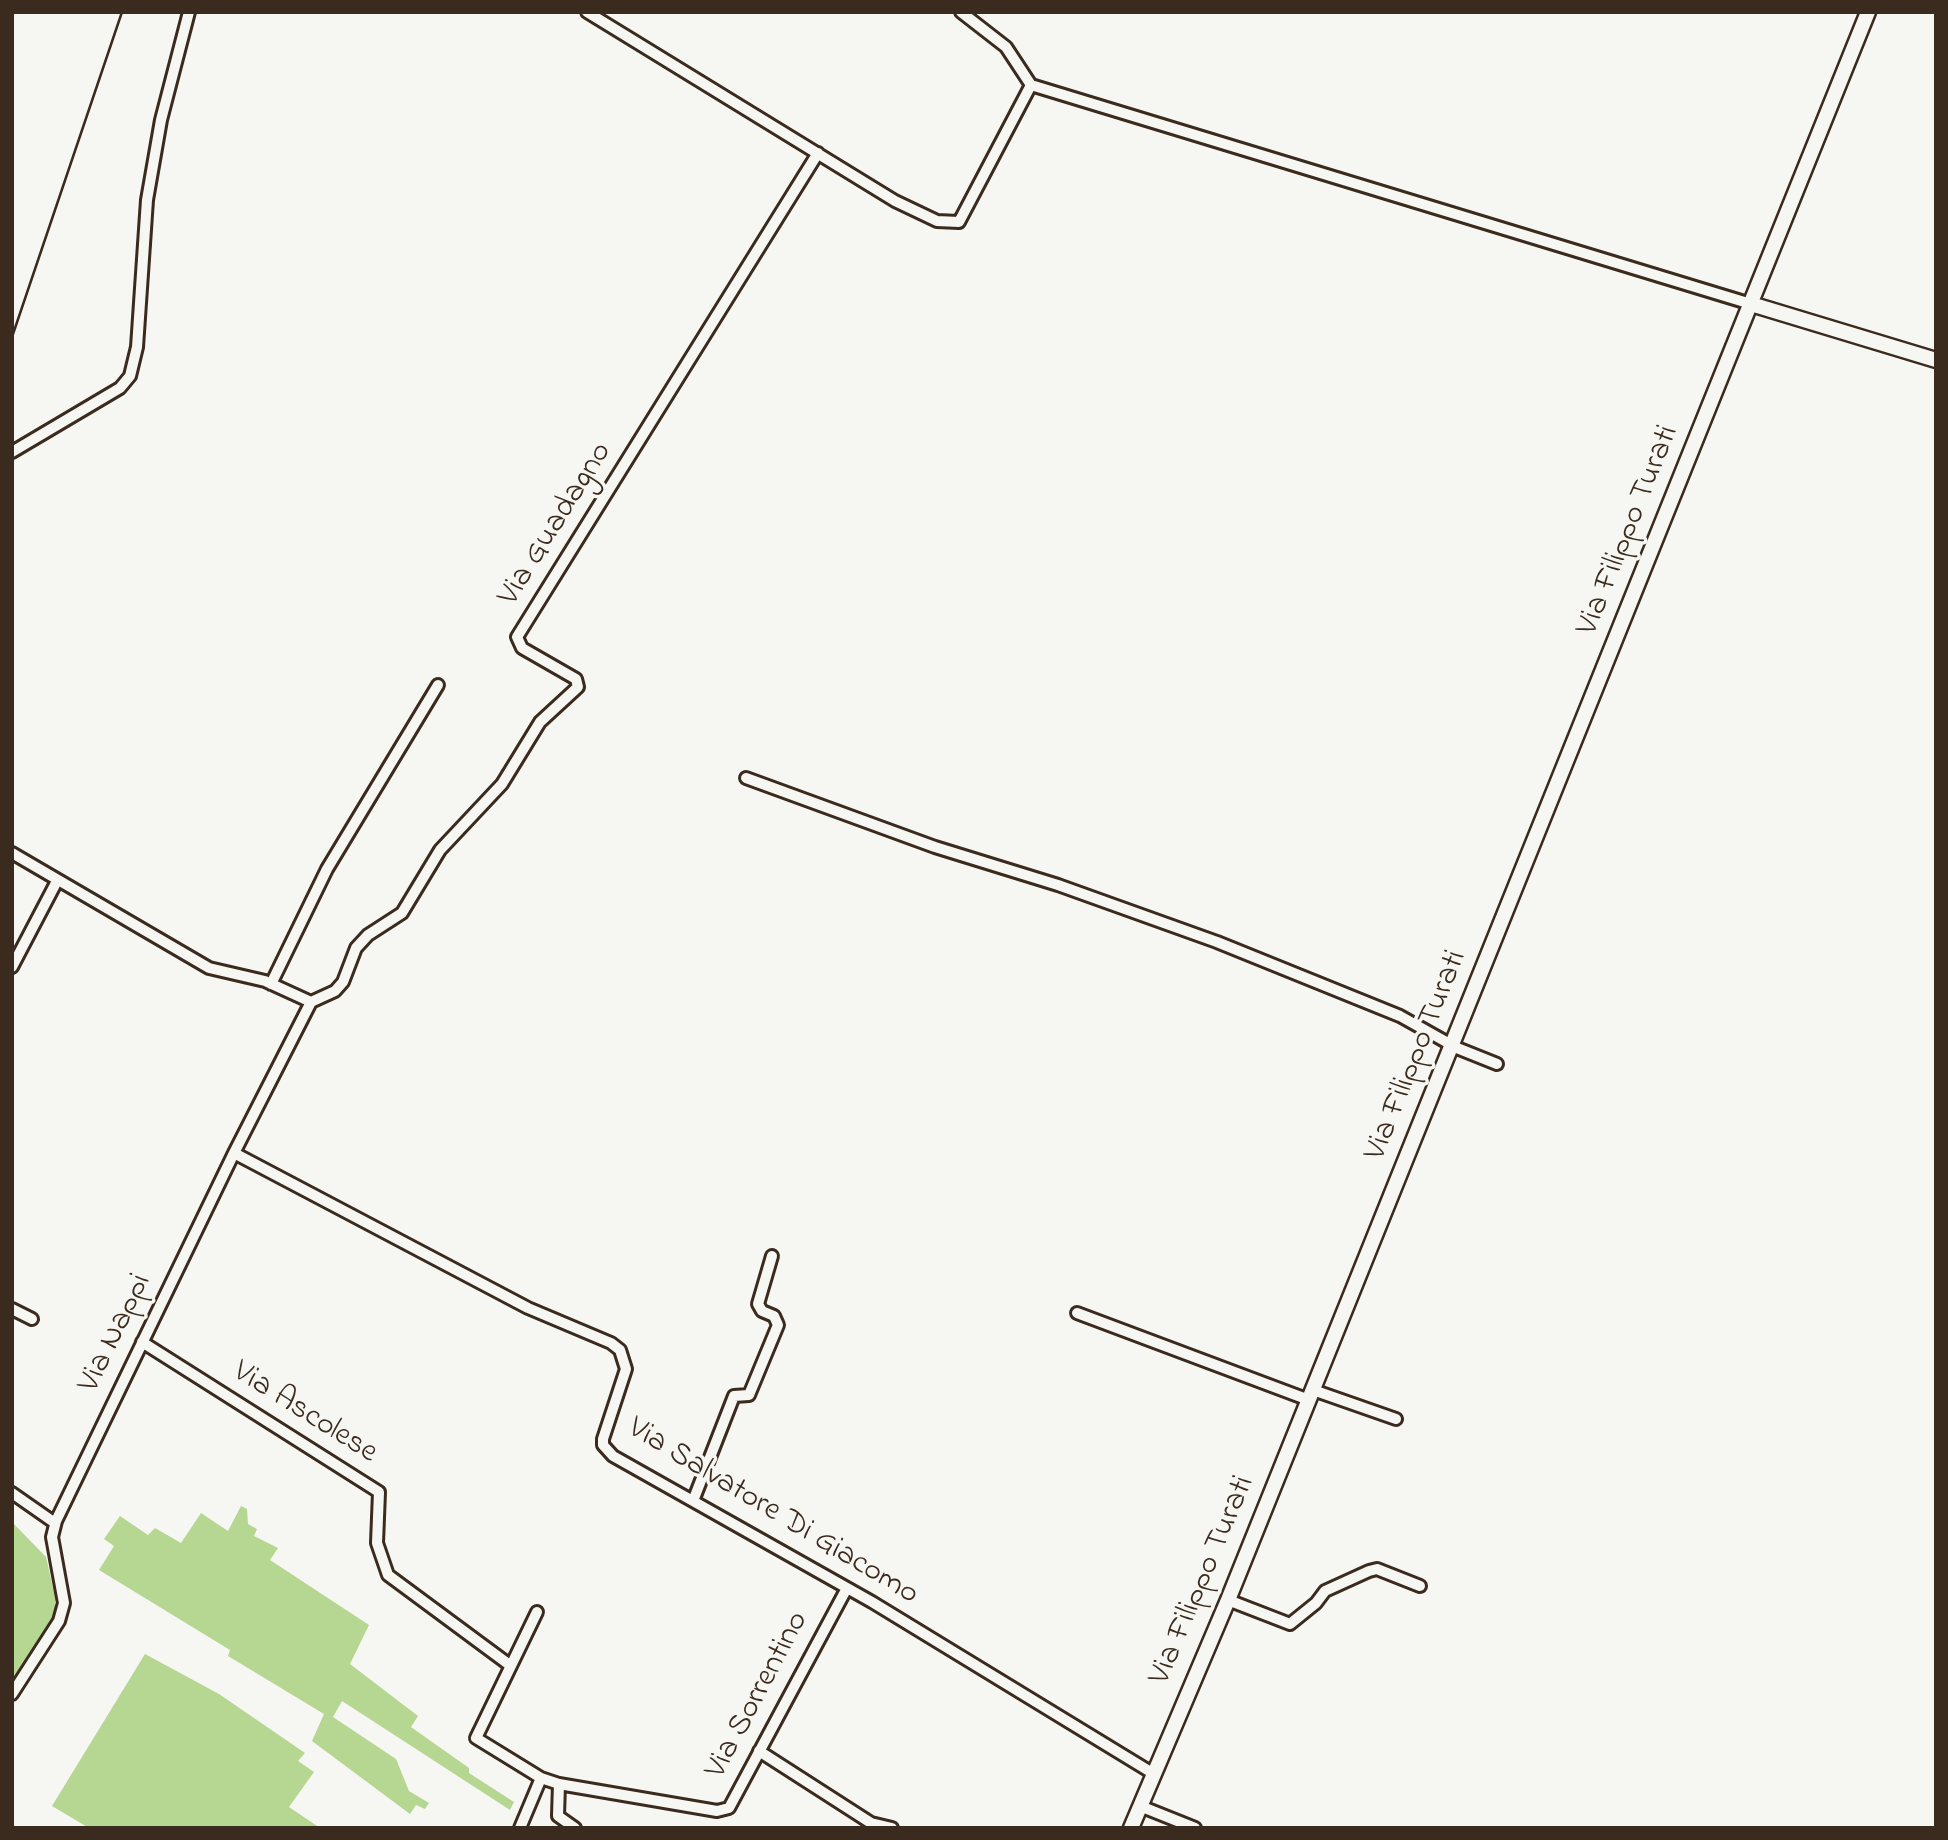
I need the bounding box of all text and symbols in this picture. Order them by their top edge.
street label: Via Filippo Turati [1570,420,1690,642]
street label: Via Guadagno [492,436,622,614]
street label: Via Filippo Turati [1358,945,1478,1167]
street label: Via Nappi [72,1268,162,1400]
street label: Via Ascolese [224,1354,384,1474]
street label: Via Salvatore Di Giacomo [619,1411,925,1615]
street label: Via Filippo Turati [1143,1471,1265,1691]
street label: Via Sorrentino [699,1606,819,1786]

